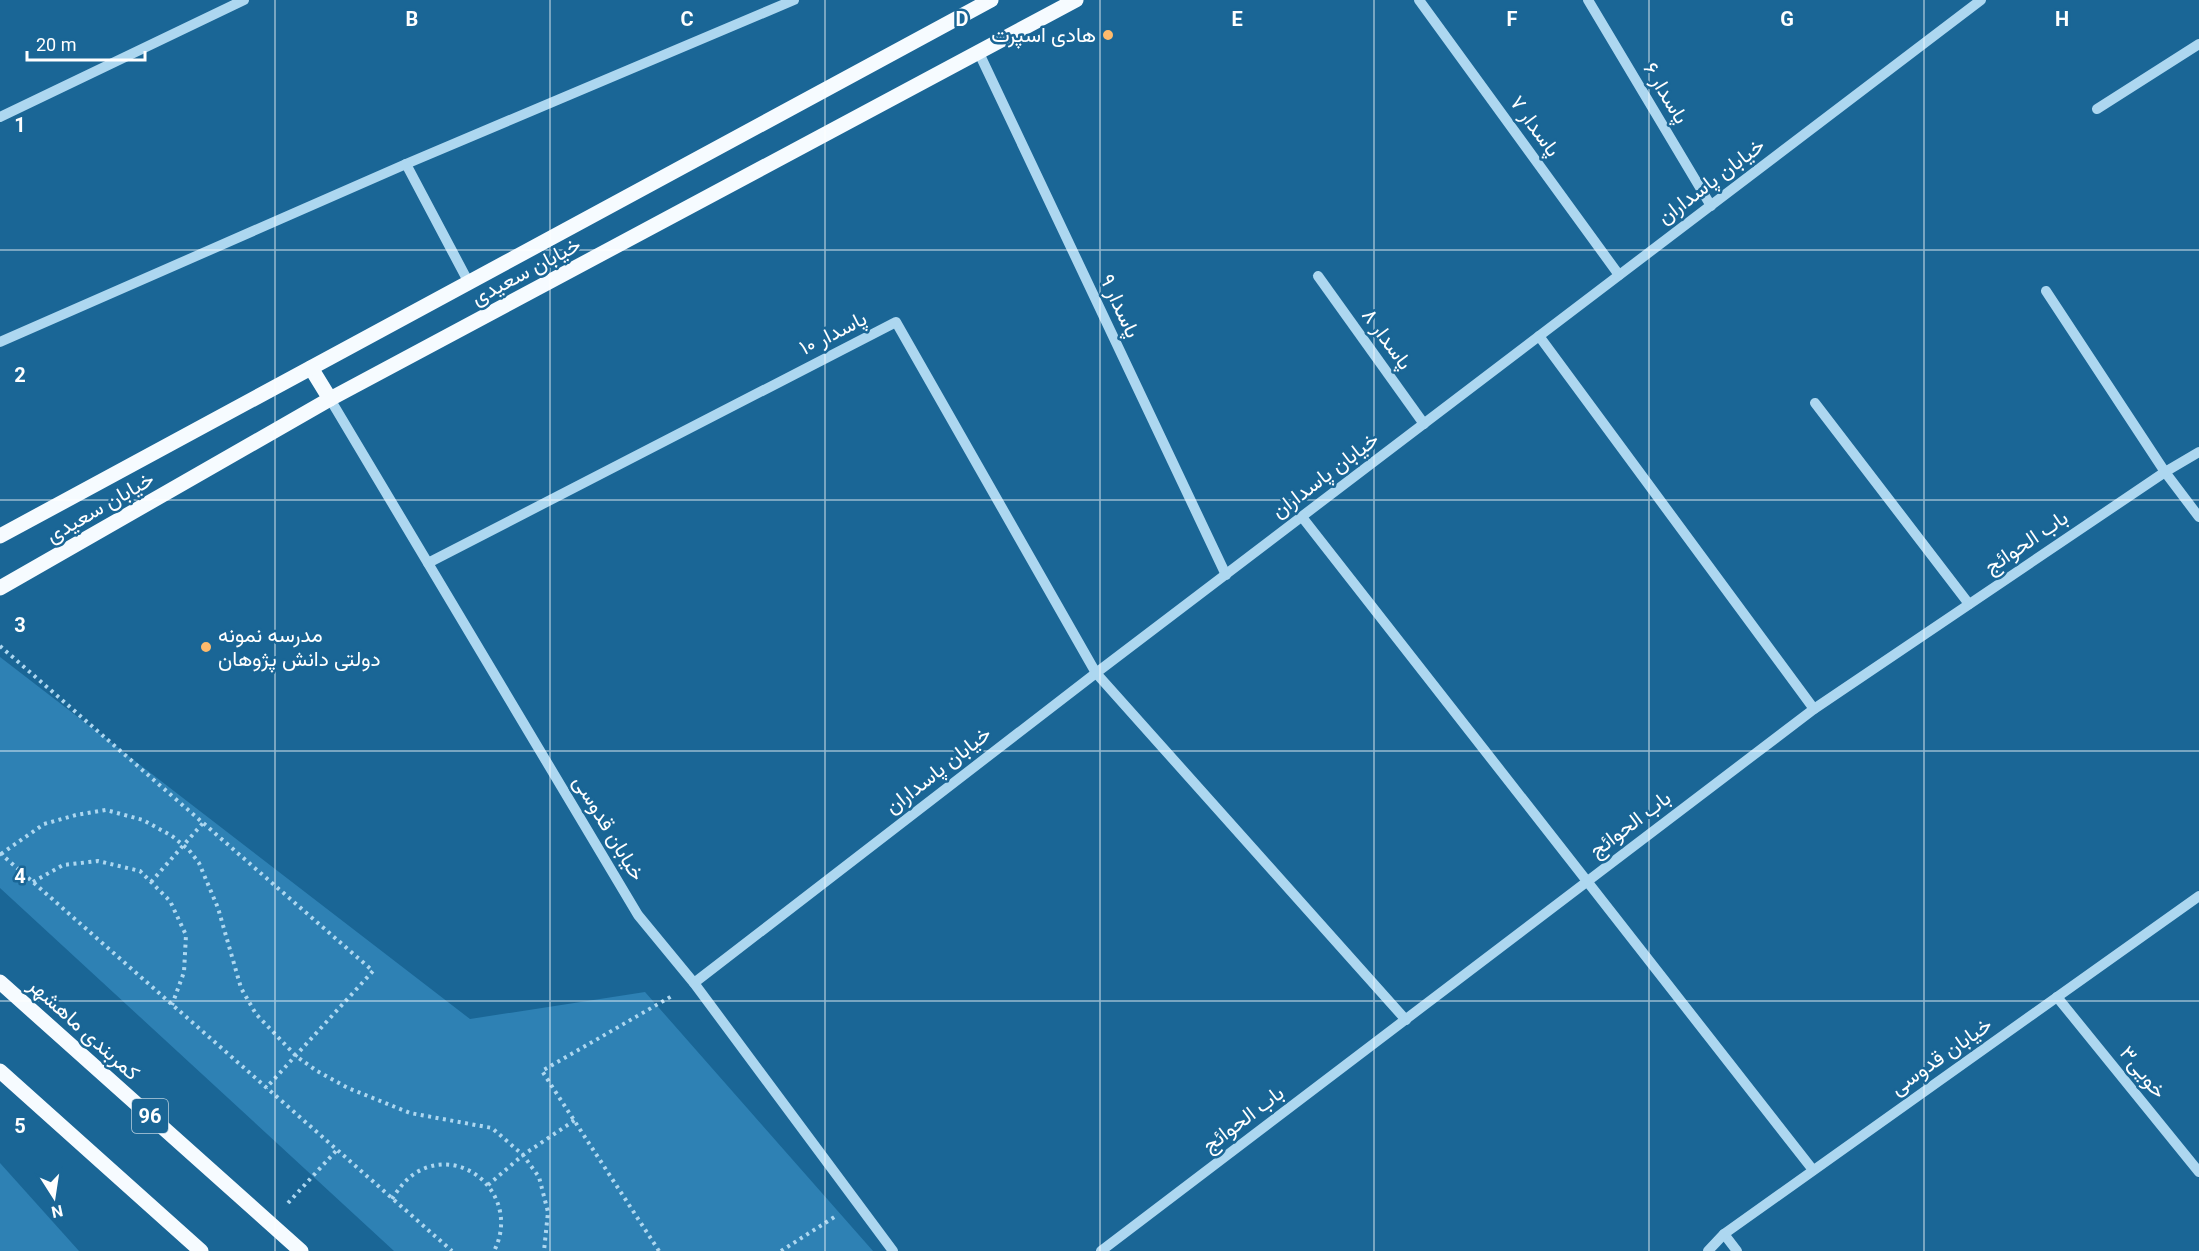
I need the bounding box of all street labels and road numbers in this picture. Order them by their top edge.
street label: پاسدار ۶ [1637,58,1694,129]
street label: پاسدار ۷ [1503,91,1565,162]
street label: خیابان پاسداران [1653,133,1770,231]
street label: خیابان سعیدی [467,232,585,310]
street label: پاسدار ۹ [1093,270,1145,342]
street label: پاسدار ۸ [1355,304,1417,375]
street label: پاسدار ۱۰ [795,306,871,362]
street label: خیابان پاسداران [1267,427,1384,525]
street label: خیابان سعیدی [42,466,158,548]
street label: باب الحوائج [1980,505,2073,580]
street label: خیابان پاسداران [880,721,997,820]
street label: خیابان قدوسی [567,771,650,886]
street label: باب الحوائج [1585,786,1677,864]
street label: کمربندی ماهشهر [22,972,144,1086]
street label: خیابان قدوسی [1886,1012,1997,1101]
street label: خویی۳ [2114,1041,2171,1104]
street label: باب الحوائج [1198,1081,1290,1159]
road number: 96 [132,1099,168,1133]

